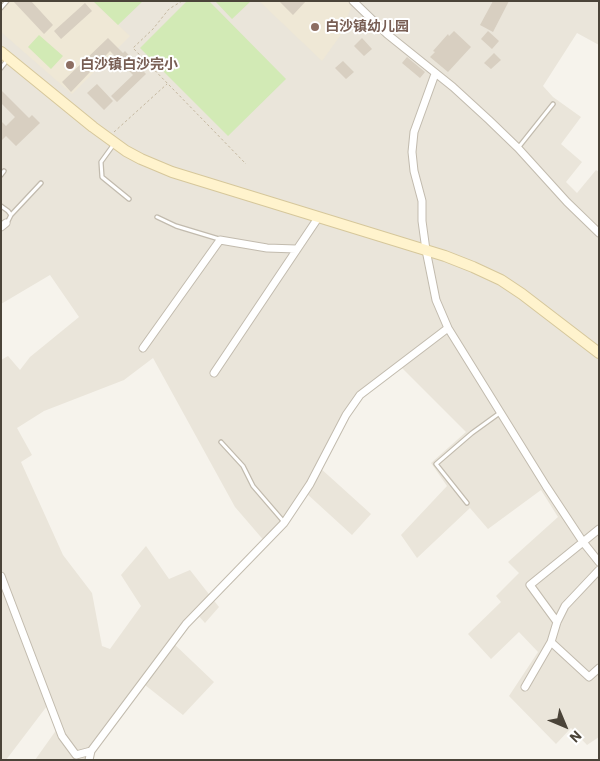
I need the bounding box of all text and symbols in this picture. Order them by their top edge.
place label: 白沙镇幼儿园 [325,19,409,35]
marker: 白沙镇幼儿园 [309,21,321,33]
place label: 白沙镇白沙完小 [80,57,178,73]
marker: 白沙镇白沙完小 [64,59,76,71]
north arrow [540,701,590,751]
text: N [566,727,586,747]

